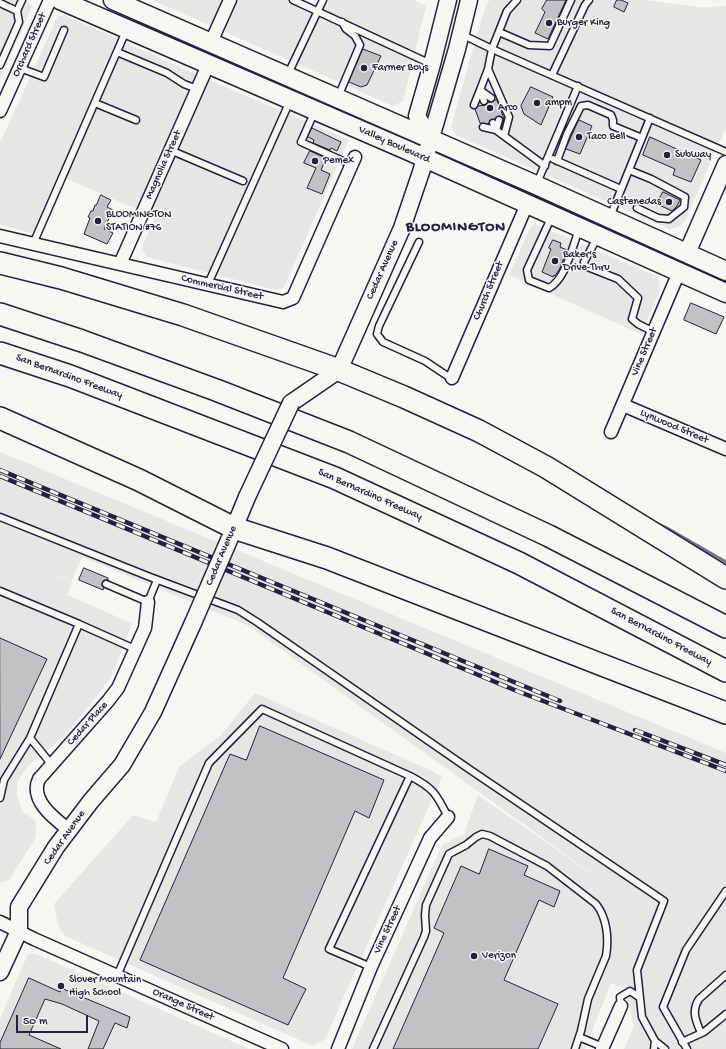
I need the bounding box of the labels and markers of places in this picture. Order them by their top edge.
place label: Burger King [557,16,610,30]
marker: Burger King [544,18,554,28]
place label: Farmer Boys [372,61,428,75]
marker: Farmer Boys [359,63,369,73]
place label: ampm [545,96,572,110]
marker: ampm [532,98,542,108]
place label: Arco [498,101,518,115]
marker: Arco [485,103,495,113]
place label: Taco Bell [587,130,626,144]
marker: Taco Bell [574,132,584,142]
place label: Subway [675,148,711,162]
marker: Subway [662,150,672,160]
place label: Pemex [323,154,354,168]
marker: Pemex [310,156,320,166]
place label: Castenedas [607,195,661,209]
marker: Castenedas [664,197,674,207]
place label: BLOOMINGTON STATION #76 [106,208,171,234]
marker: BLOOMINGTON STATION #76 [93,216,103,226]
place label: Baker's Drive-Thru [563,248,610,274]
marker: Baker's Drive-Thru [550,256,560,266]
place label: Verizon [482,949,516,963]
marker: Verizon [469,951,479,961]
place label: Slover Mountain High School [69,973,141,999]
marker: Slover Mountain High School [56,981,66,991]

